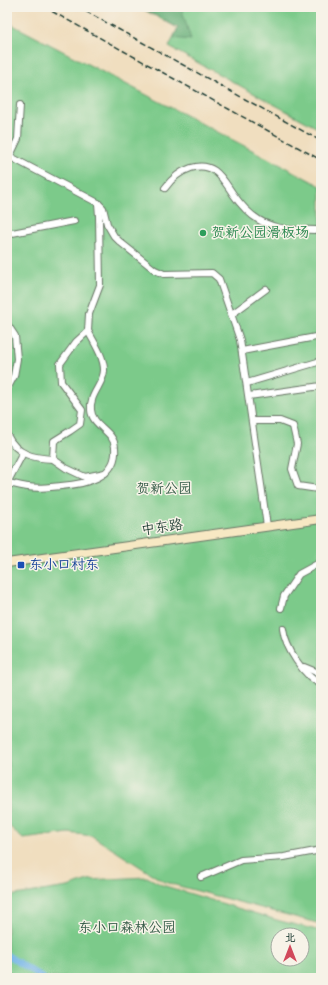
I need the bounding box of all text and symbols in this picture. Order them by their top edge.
place label: 贺新公园滑板场 [211,223,309,244]
marker: 贺新公园滑板场 [198,228,208,238]
park label: 贺新公园 [136,479,192,500]
street label: 中东路 [140,515,184,541]
place label: 东小口村东 [29,555,99,576]
marker: 东小口村东 [16,560,26,570]
park label: 东小口森林公园 [78,918,176,939]
north arrow [270,927,310,967]
text: 北 [285,930,296,946]

